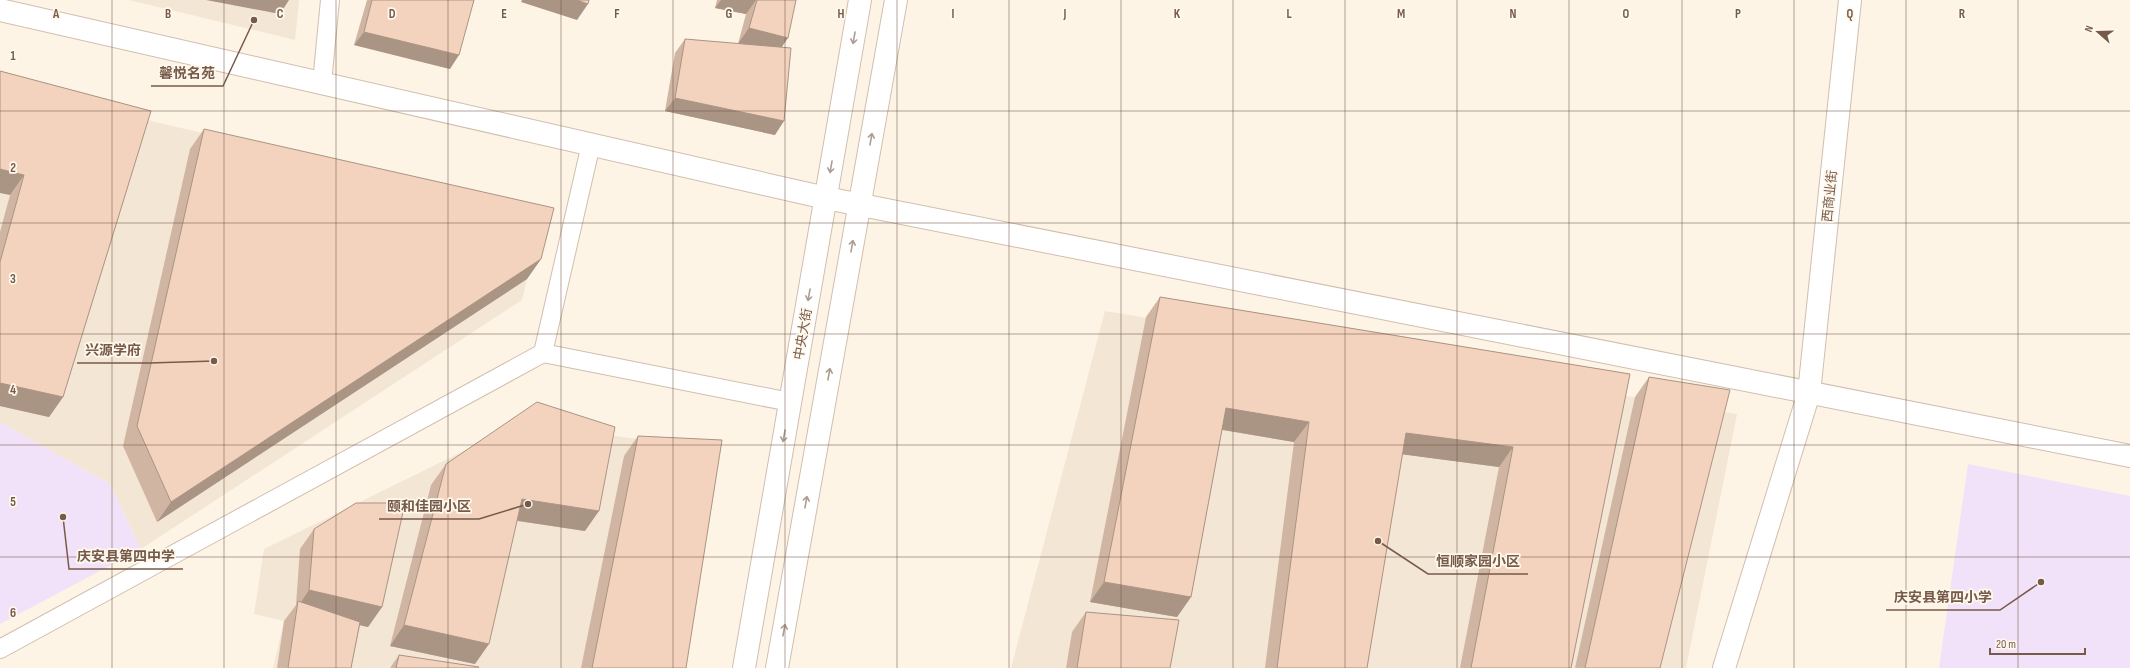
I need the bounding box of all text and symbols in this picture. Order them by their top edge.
text: A [52,6,60,22]
text: B [165,6,171,22]
text: C [277,6,284,22]
text: D [389,6,396,22]
text: E [501,6,507,22]
text: F [614,6,620,22]
text: G [726,6,733,22]
text: H [838,6,845,22]
text: I [952,6,955,22]
text: J [1063,6,1067,22]
text: K [1174,6,1181,22]
text: L [1286,6,1292,22]
text: M [1397,6,1405,22]
text: N [1510,6,1517,22]
text: O [1623,6,1630,22]
text: P [1735,6,1741,22]
text: Q [1847,6,1854,22]
text: R [1959,6,1966,22]
north arrow [2078,12,2118,52]
text: N [2082,24,2096,34]
one-way arrow [849,32,857,45]
text: 1 [10,48,16,64]
callout: 馨悦名苑 [151,60,223,86]
text: 馨悦名苑 [159,65,215,82]
one-way arrow [867,132,875,145]
text: 2 [10,160,16,176]
one-way arrow [827,160,835,173]
street label: 西商业街 [1819,169,1841,223]
one-way arrow [848,239,856,252]
text: 3 [10,271,16,287]
one-way arrow [805,288,813,301]
street label: 中央大街 [791,307,815,361]
callout: 兴源学府 [77,337,149,363]
text: 兴源学府 [85,342,141,359]
one-way arrow [825,367,833,380]
text: 4 [10,382,16,398]
one-way arrow [780,430,788,443]
callout: 颐和佳园小区 [379,493,479,519]
text: 5 [10,494,16,510]
one-way arrow [803,495,811,508]
text: 颐和佳园小区 [387,498,471,515]
callout: 庆安县第四中学 [69,543,183,569]
text: 庆安县第四中学 [77,548,175,565]
callout: 恒顺家园小区 [1428,548,1528,574]
text: 恒顺家园小区 [1436,553,1520,570]
callout: 庆安县第四小学 [1886,584,2000,610]
text: 庆安县第四小学 [1894,589,1992,606]
text: 6 [10,605,16,621]
one-way arrow [780,623,788,636]
scale bar [1990,630,2085,656]
text: 20 m [1996,637,2016,652]

